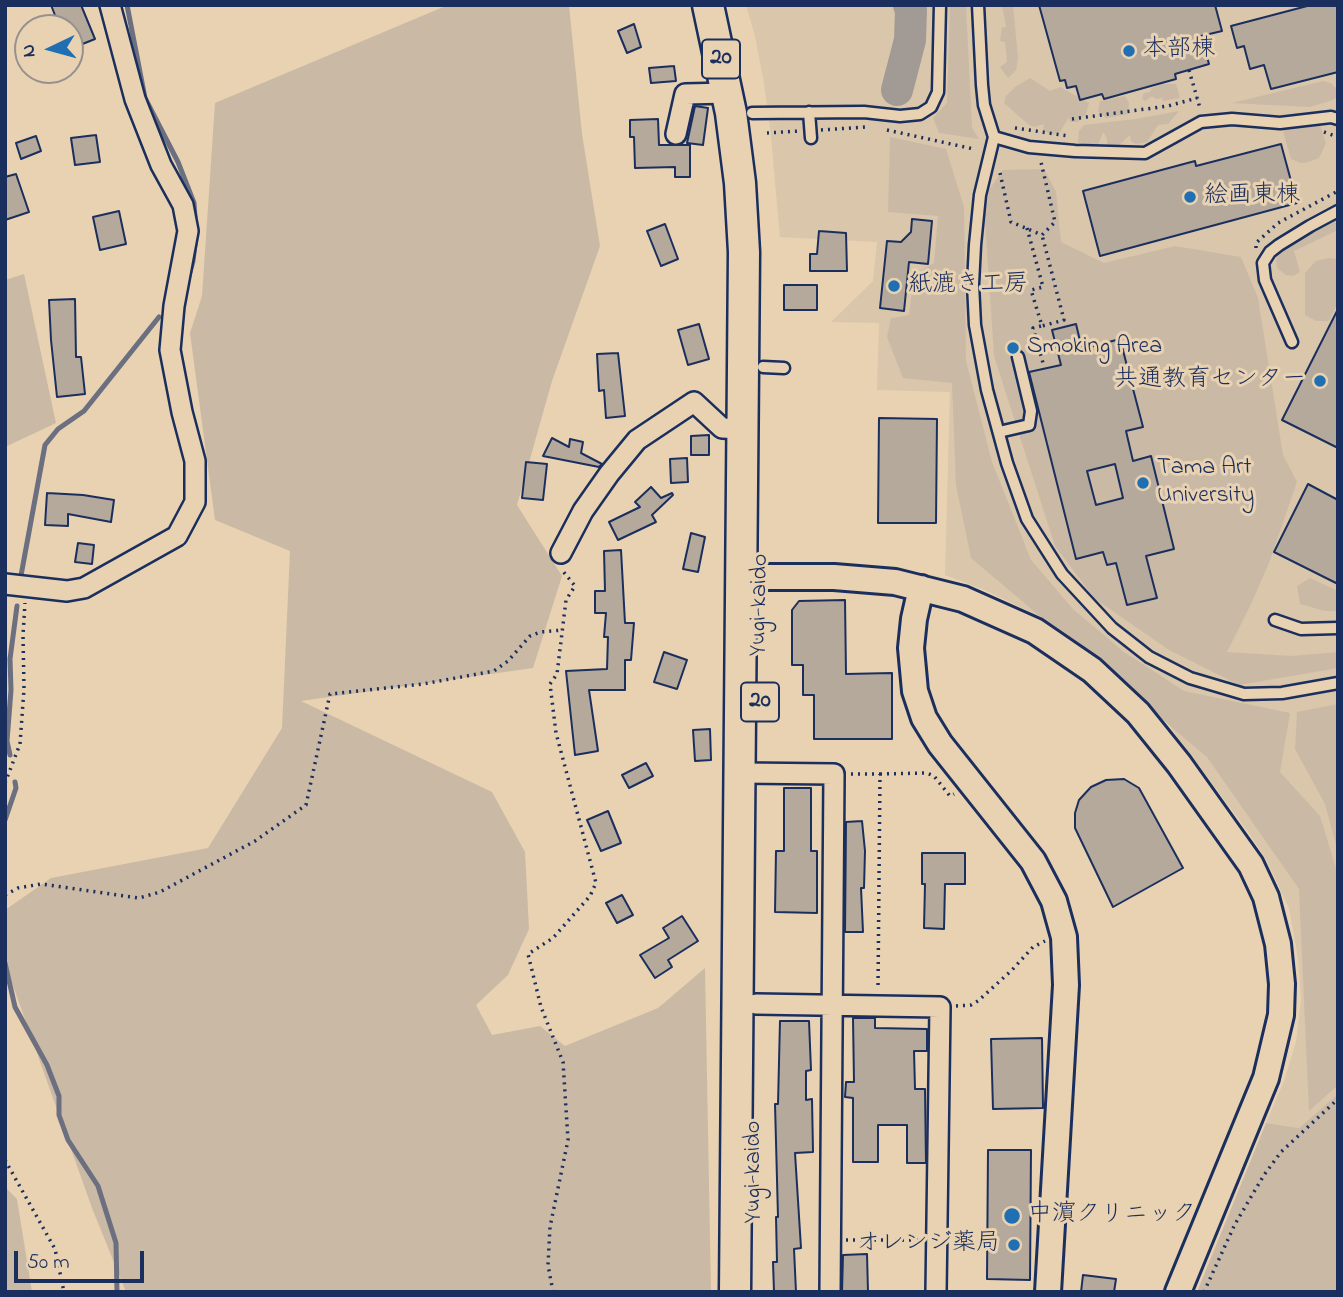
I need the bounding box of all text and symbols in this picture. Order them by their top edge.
north arrow [14,14,84,84]
place label: 本部棟 [1143,37,1215,65]
road number: 20 [702,40,740,78]
text: N [16,43,44,58]
marker: 本部棟 [1121,43,1137,59]
place label: 絵画東棟 [1204,183,1300,211]
marker: 絵画東棟 [1182,189,1198,205]
place label: 紙漉き工房 [908,272,1028,300]
marker: 紙漉き工房 [886,278,902,294]
place label: Smoking Area [1027,334,1162,362]
marker: Smoking Area [1005,340,1021,356]
place label: 共通教育センター [1114,367,1306,395]
marker: 共通教育センター [1312,373,1328,389]
place label: Tama Art University [1157,455,1254,511]
marker: Tama Art University [1135,475,1151,491]
street label: Yugi-kaido [746,553,776,657]
road number: 20 [741,682,779,722]
street label: Yugi-kaido [741,1121,769,1223]
place label: 中濵クリニック [1028,1202,1196,1230]
marker: 中濵クリニック [1002,1206,1022,1226]
place label: オレンジ薬局 [856,1231,1000,1259]
marker: オレンジ薬局 [1006,1237,1022,1253]
scale bar [18,1238,147,1282]
text: 50 m [27,1248,70,1278]

